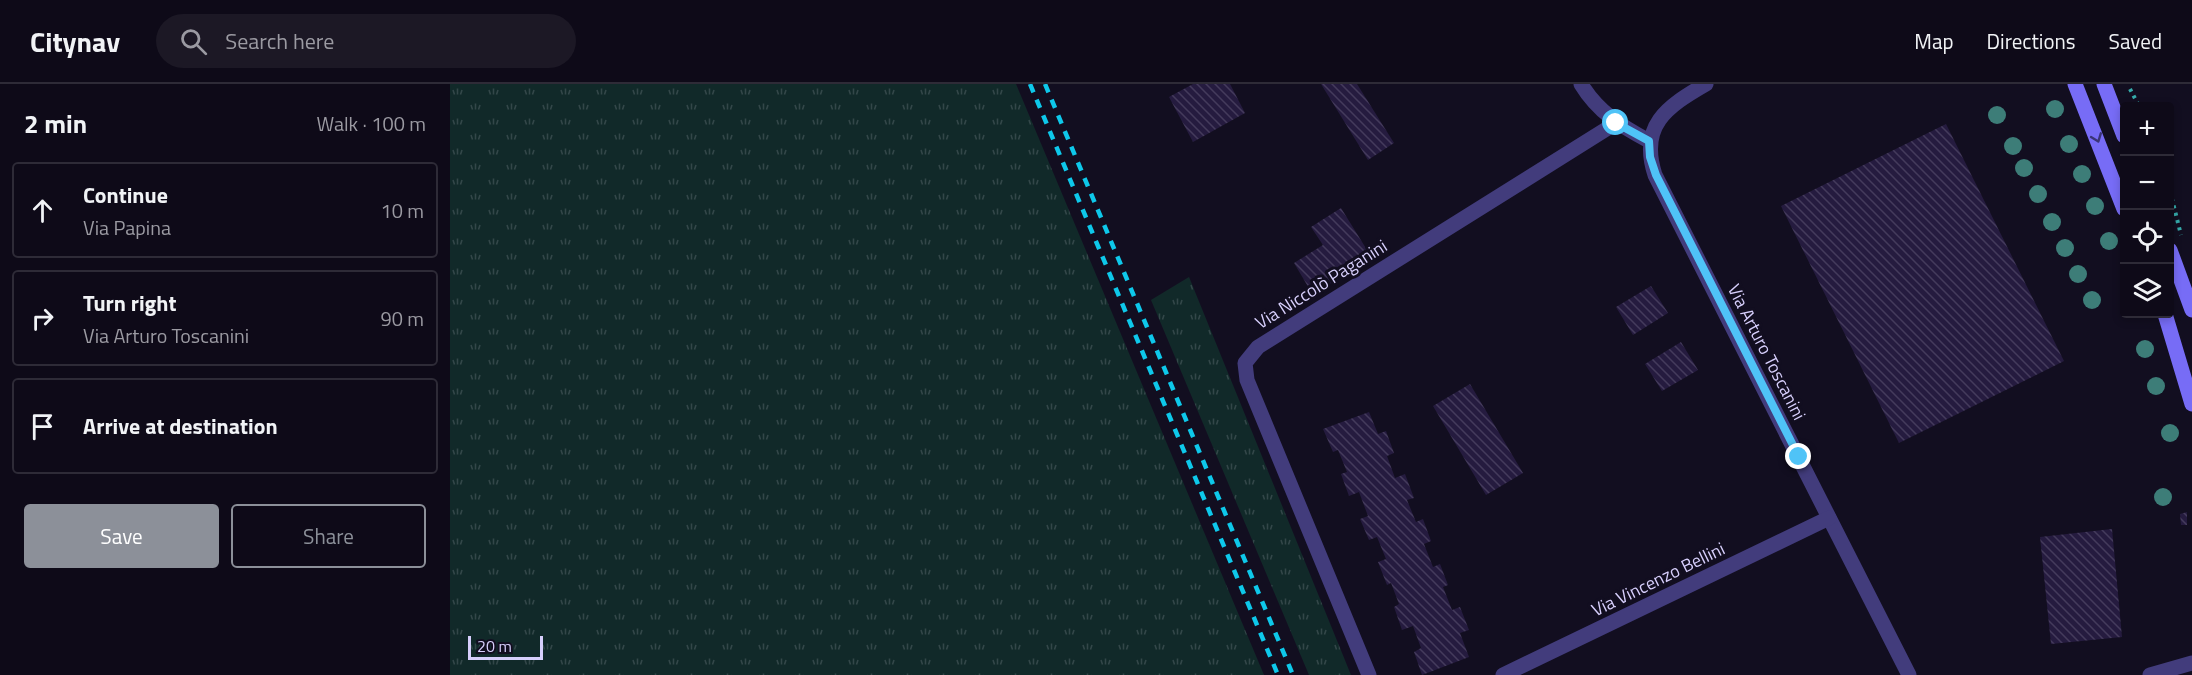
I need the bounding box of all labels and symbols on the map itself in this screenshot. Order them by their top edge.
route start [1602,109,1628,135]
one-way arrow [2090,132,2103,143]
street label: Via Niccolò Paganini [1250,232,1392,336]
street label: Via Arturo Toscanini [1721,279,1813,425]
route end [1785,443,1811,469]
street label: Via Vincenzo Bellini [1587,535,1729,623]
scale bar [468,633,543,660]

